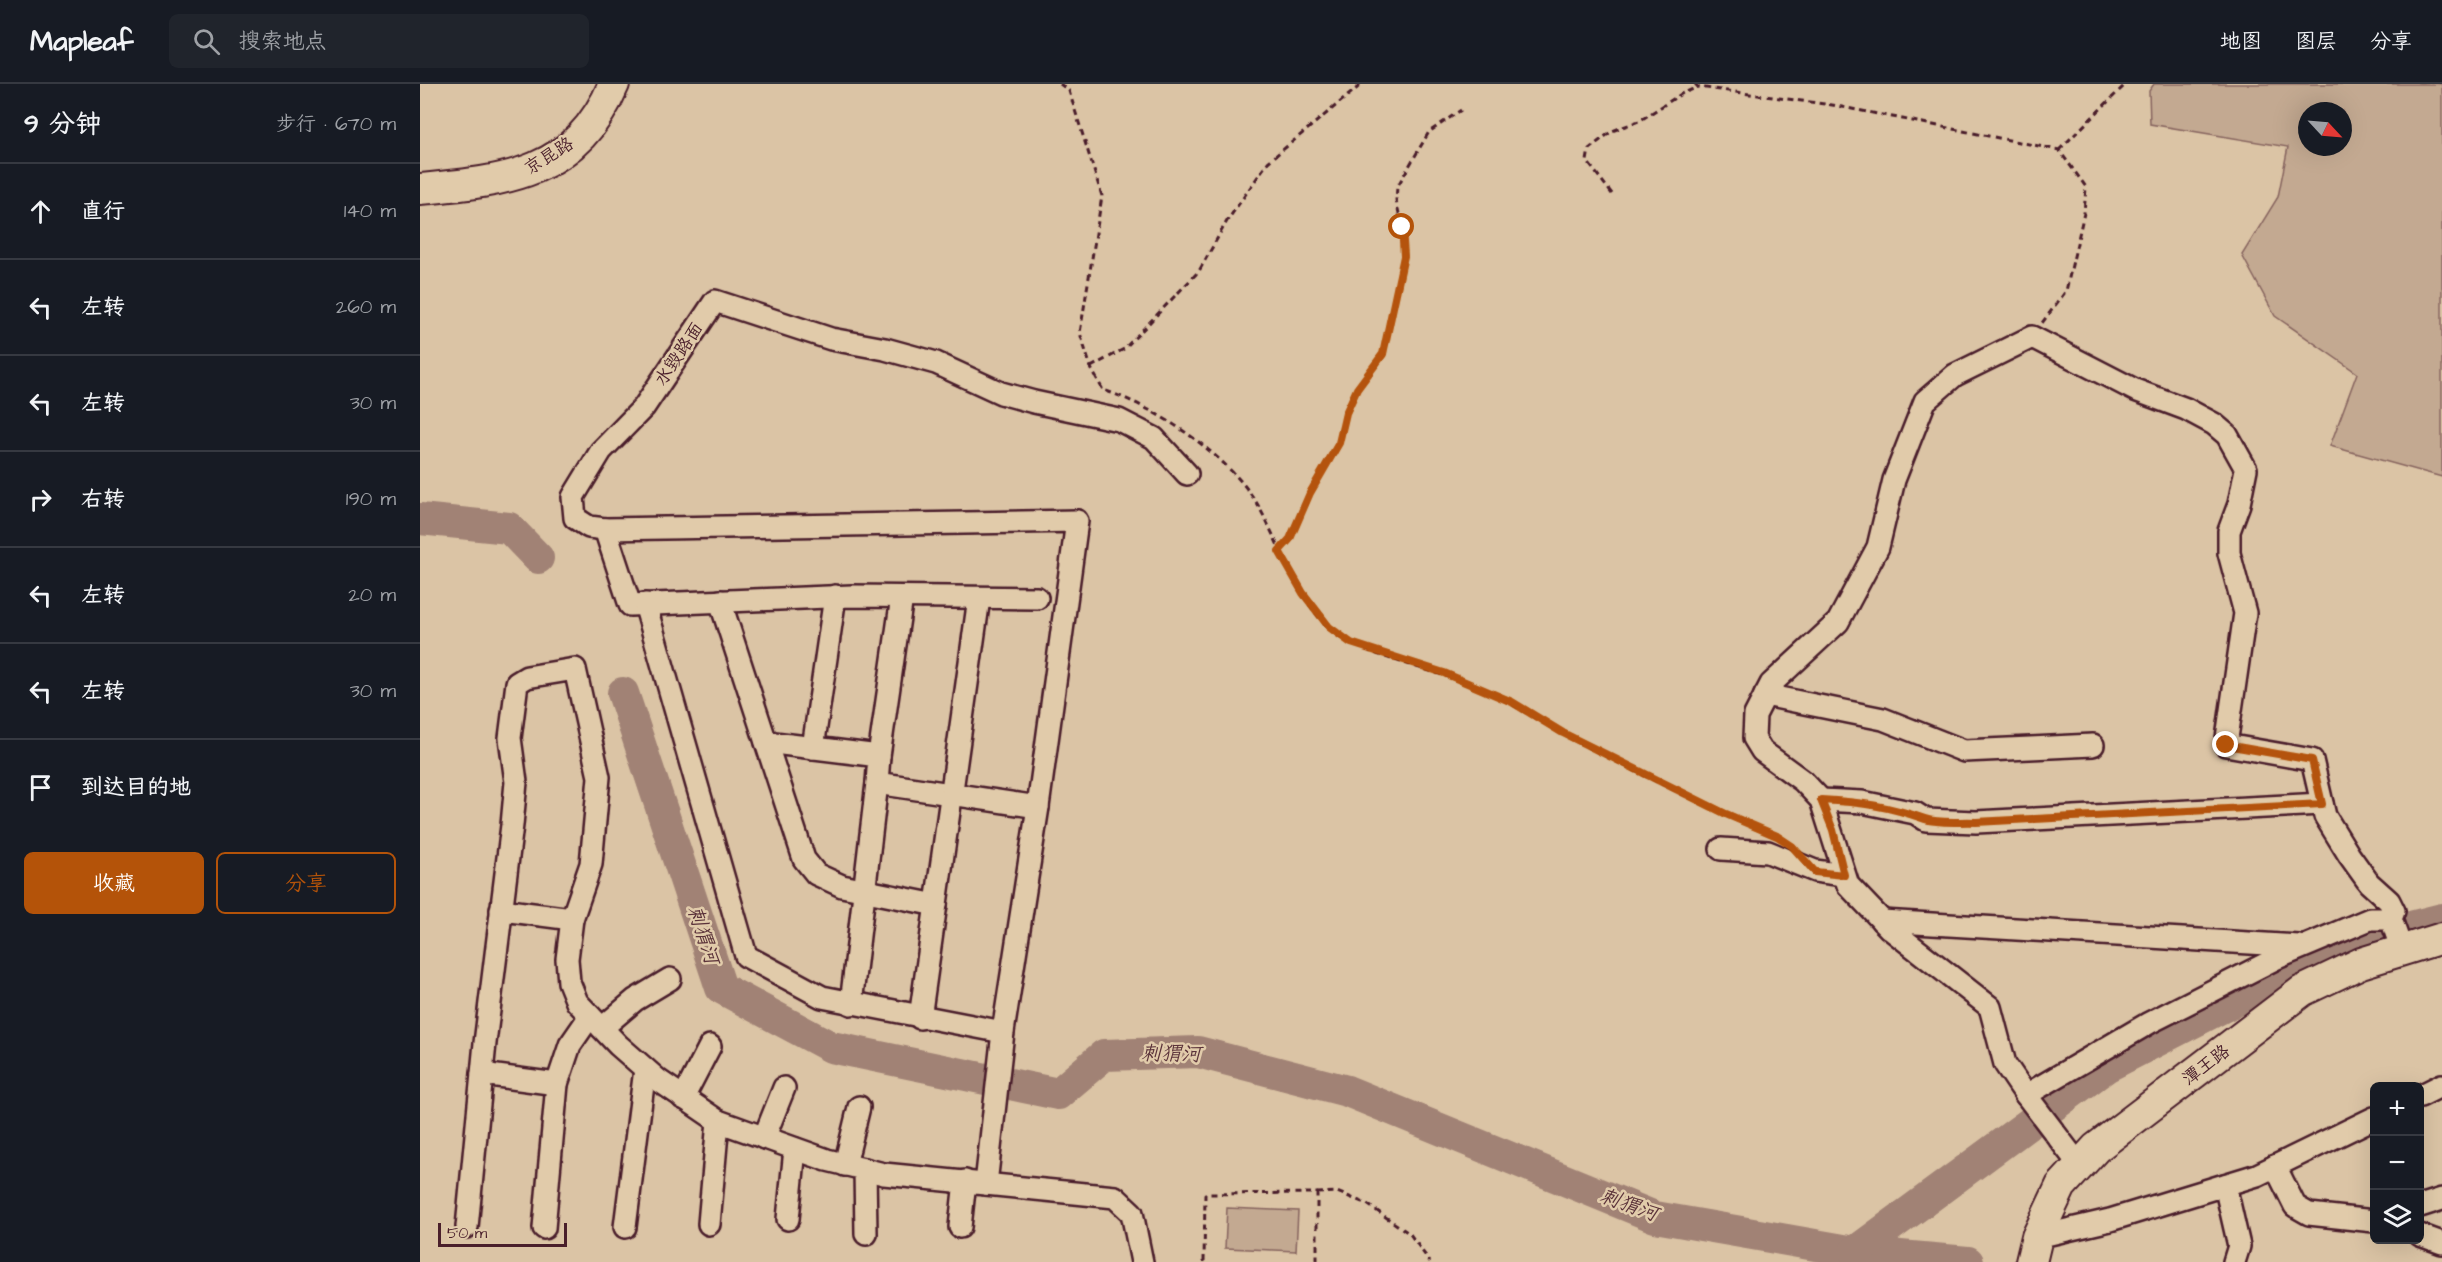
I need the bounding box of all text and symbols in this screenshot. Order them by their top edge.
search box [169,14,589,68]
text: Mapleaf [30,22,133,61]
icon: search [190,25,223,58]
text: 搜索地点 [238,26,326,57]
text: 地图 [2220,27,2262,56]
text: 图层 [2295,27,2337,56]
text: 分享 [2370,27,2412,56]
north arrow [2298,102,2352,156]
text: 9 分钟 [24,106,101,142]
text: 步行 · 670 m [276,110,396,138]
street label: 京昆路 [519,131,579,181]
icon: ahead [24,195,57,228]
text: 直行 [81,196,125,227]
text: 140 m [344,197,396,225]
route start [1388,213,1414,239]
icon: left [24,291,57,324]
text: 左转 [81,292,125,323]
text: 260 m [336,293,396,321]
street label: 水毁路面 [649,317,709,391]
icon: left [24,387,57,420]
text: 左转 [81,388,125,419]
text: 30 m [350,389,396,417]
icon: right [24,483,57,516]
text: 右转 [81,484,125,515]
text: 190 m [346,485,396,513]
icon: left [24,579,57,612]
text: 左转 [81,580,125,611]
text: 20 m [348,581,396,609]
icon: left [24,675,57,708]
text: 左转 [81,676,125,707]
text: 30 m [350,677,396,705]
route end [2212,731,2238,757]
icon: arrive [24,771,57,804]
text: 到达目的地 [81,772,191,803]
button: 收藏 [24,852,204,914]
button: 分享 [216,852,396,914]
water label: 刺猬河 [680,902,727,971]
water label: 刺猬河 [1141,1039,1204,1069]
street label: 潭王路 [2177,1039,2235,1091]
map controls [2370,1082,2424,1244]
button: + [2370,1082,2424,1136]
button: − [2370,1136,2424,1190]
water label: 刺猬河 [1596,1182,1665,1229]
button: layers [2370,1190,2424,1244]
scale bar [438,1220,567,1248]
text: 50 m [447,1222,487,1244]

